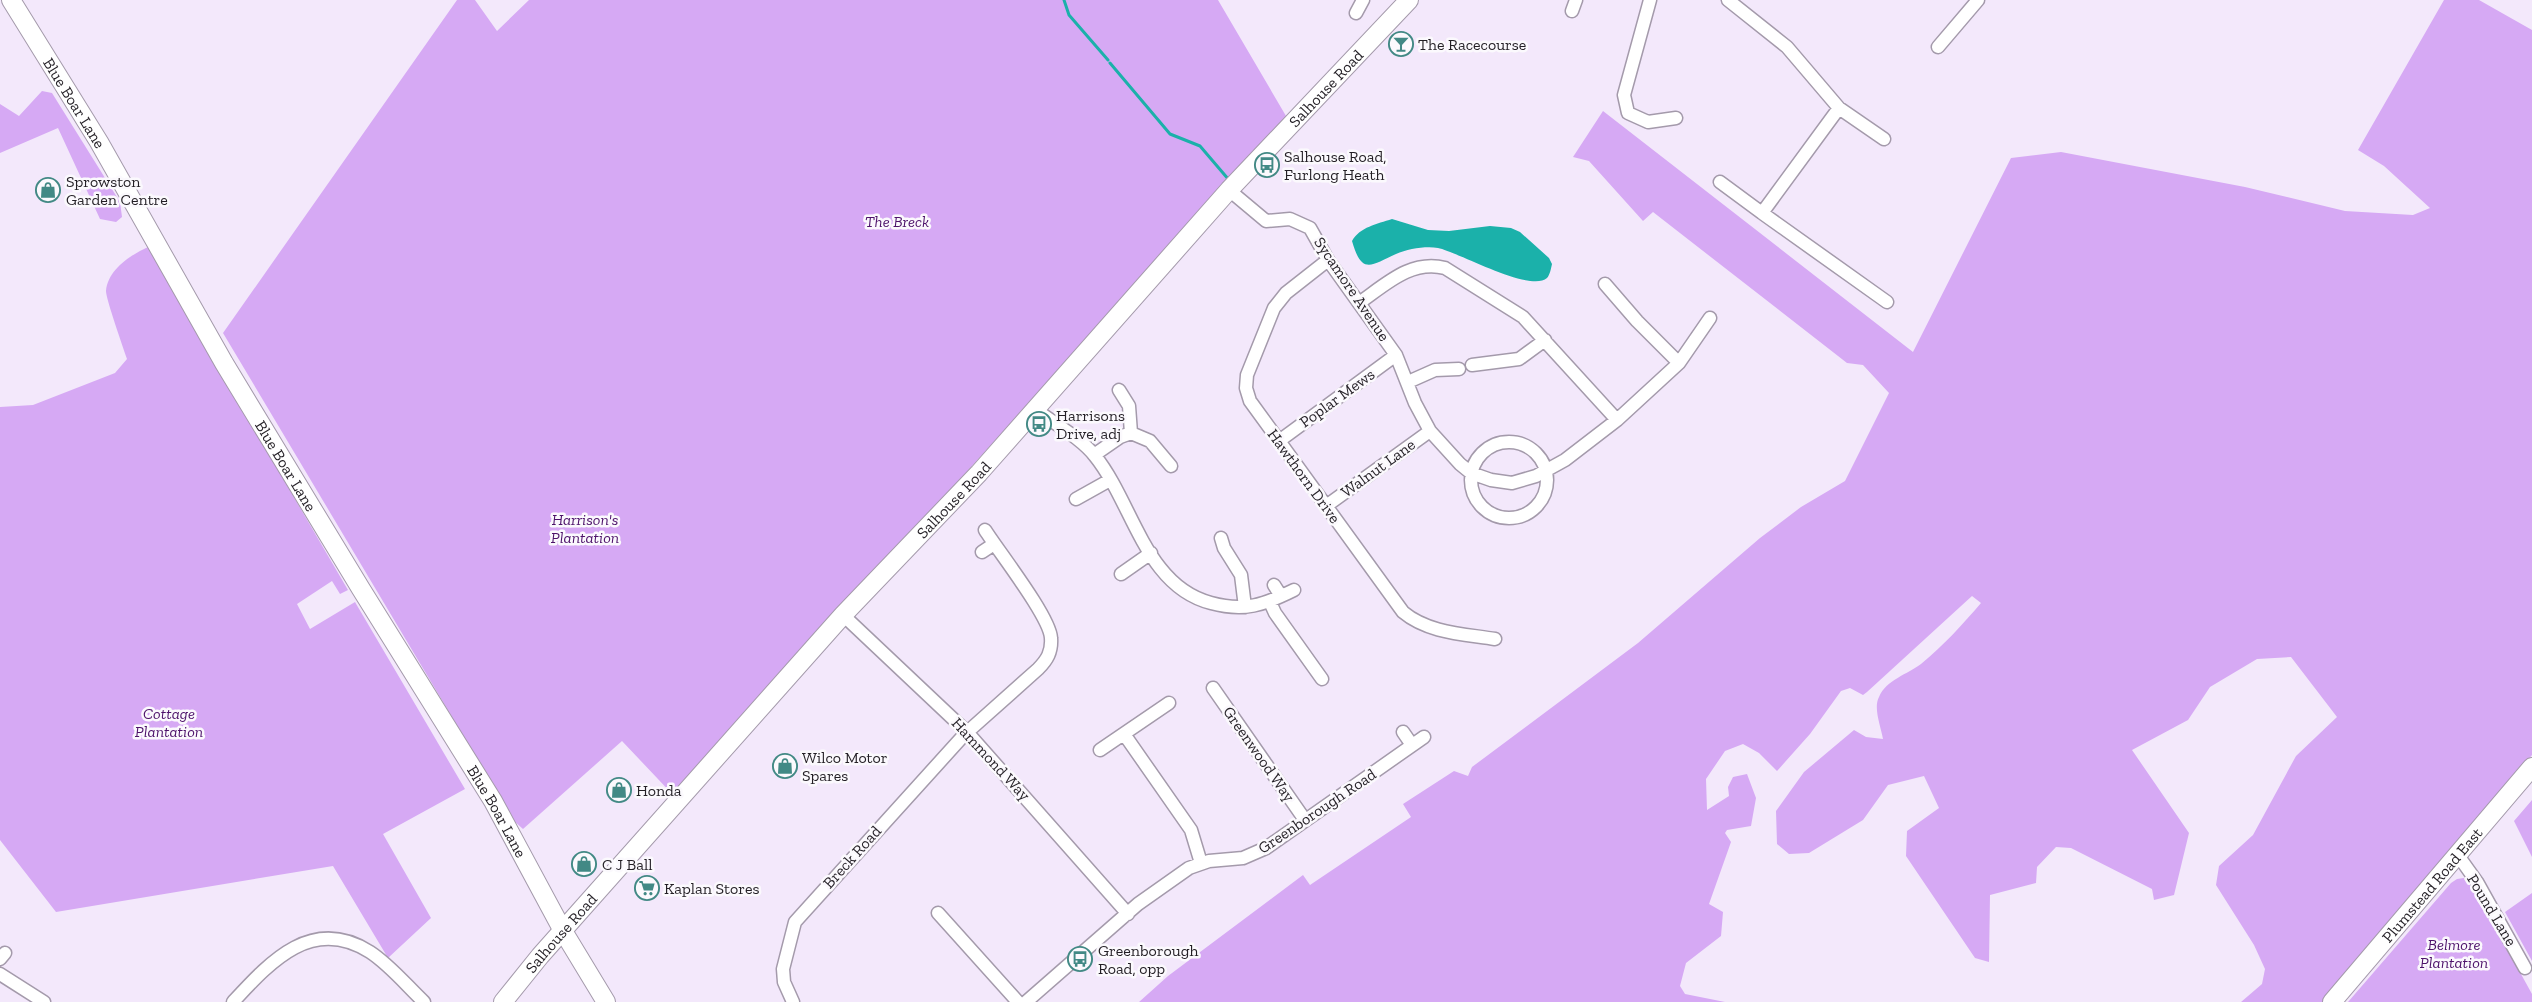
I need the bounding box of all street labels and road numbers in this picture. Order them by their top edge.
street label: Salhouse Road [1285,45,1367,131]
street label: Blue Boar Lane [40,54,110,151]
street label: Sycamore Avenue [1310,233,1394,345]
street label: Poplar Mews [1296,364,1378,432]
street label: Blue Boar Lane [251,417,321,515]
street label: Hawthorn Drive [1263,425,1345,527]
street label: Walnut Lane [1337,435,1419,501]
street label: Salhouse Road [912,457,995,542]
street label: Greenwood Way [1219,703,1299,806]
street label: Hammond Way [948,714,1035,805]
street label: Blue Boar Lane [464,762,531,861]
street label: Greenborough Road [1254,764,1380,858]
street label: Breck Road [819,822,885,892]
street label: Plumstead Road East [2378,823,2486,946]
street label: Pound Lane [2463,870,2521,950]
street label: Salhouse Road [521,889,601,977]

